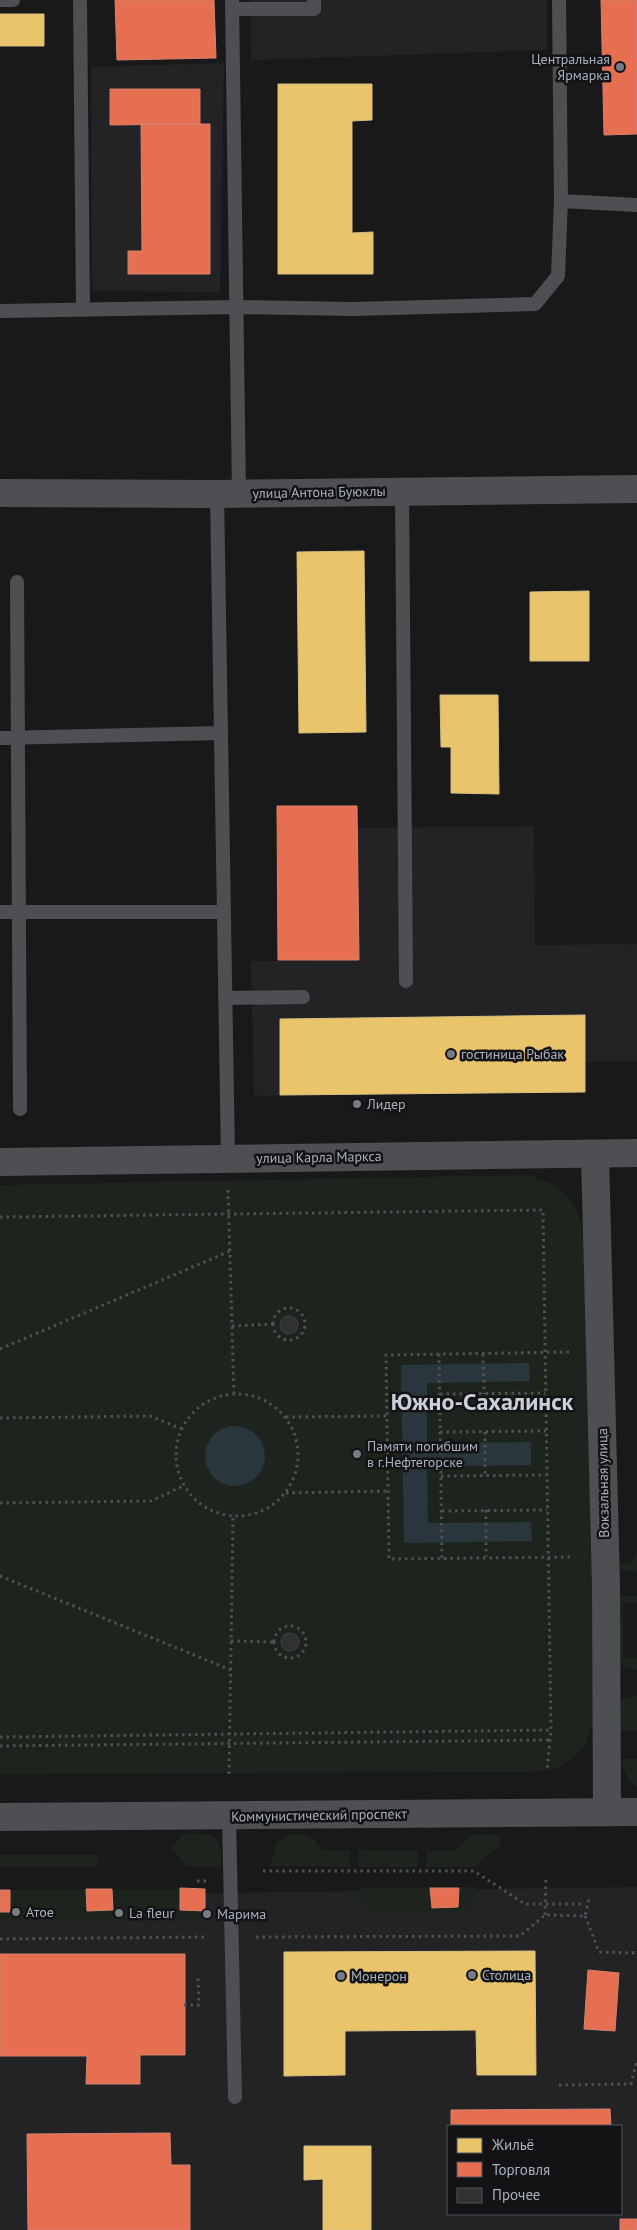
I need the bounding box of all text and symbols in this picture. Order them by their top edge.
place label: Центральная Ярмарка [531,50,610,84]
marker: Центральная Ярмарка [614,61,626,73]
street label: улица Антона Буюклы [252,482,386,502]
place label: гостиница Рыбак [461,1045,564,1063]
marker: гостиница Рыбак [445,1048,457,1060]
place label: Лидер [366,1095,406,1113]
marker: Лидер [351,1098,363,1110]
street label: улица Карла Маркса [256,1147,382,1167]
district label: Южно-Сахалинск [391,1386,574,1417]
street label: Вокзальная улица [593,1428,613,1538]
place label: Памяти погибшим в г.Нефтегорске [367,1437,478,1471]
marker: Памяти погибшим в г.Нефтегорске [351,1448,363,1460]
street label: Коммунистический проспект [231,1804,407,1826]
place label: Атое [26,1903,54,1921]
place label: La fleur [129,1904,174,1922]
place label: Марима [217,1905,266,1923]
marker: Атое [10,1906,22,1918]
marker: La fleur [113,1907,125,1919]
marker: Марима [201,1908,213,1920]
place label: Столица [482,1966,531,1984]
place label: Монерон [351,1967,407,1985]
marker: Столица [466,1969,478,1981]
marker: Монерон [335,1970,347,1982]
legend [447,2125,622,2215]
text: Жильё [491,2135,534,2154]
text: Торговля [492,2160,550,2179]
text: Прочее [492,2185,540,2204]

